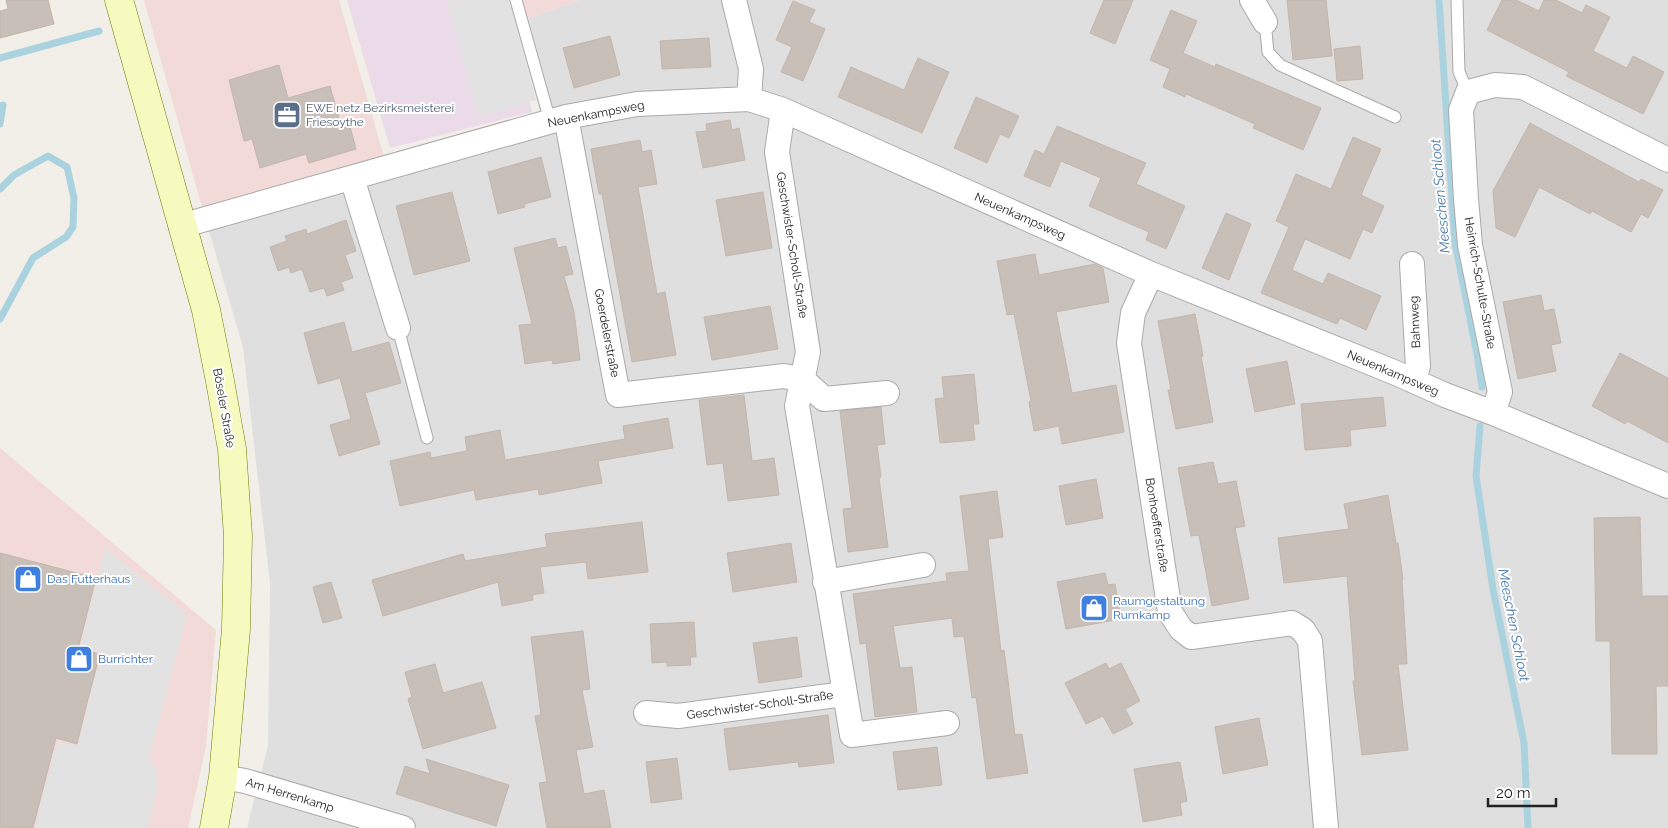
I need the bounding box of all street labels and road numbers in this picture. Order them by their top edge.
street label: Neuenkampsweg [546,98,646,130]
street label: Geschwister-Scholl-Straße [774,171,810,319]
street label: Neuenkampsweg [972,190,1068,242]
street label: Heinrich-Schulte-Straße [1461,216,1499,350]
street label: Goerdelerstraße [592,287,622,379]
street label: Bahnweg [1407,295,1423,349]
street label: Neuenkampsweg [1345,347,1441,399]
street label: Böseler Straße [210,367,238,449]
street label: Bonhoefferstraße [1143,477,1171,573]
street label: Geschwister-Scholl-Straße [686,688,834,722]
street label: Am Herrenkamp [244,775,336,815]

